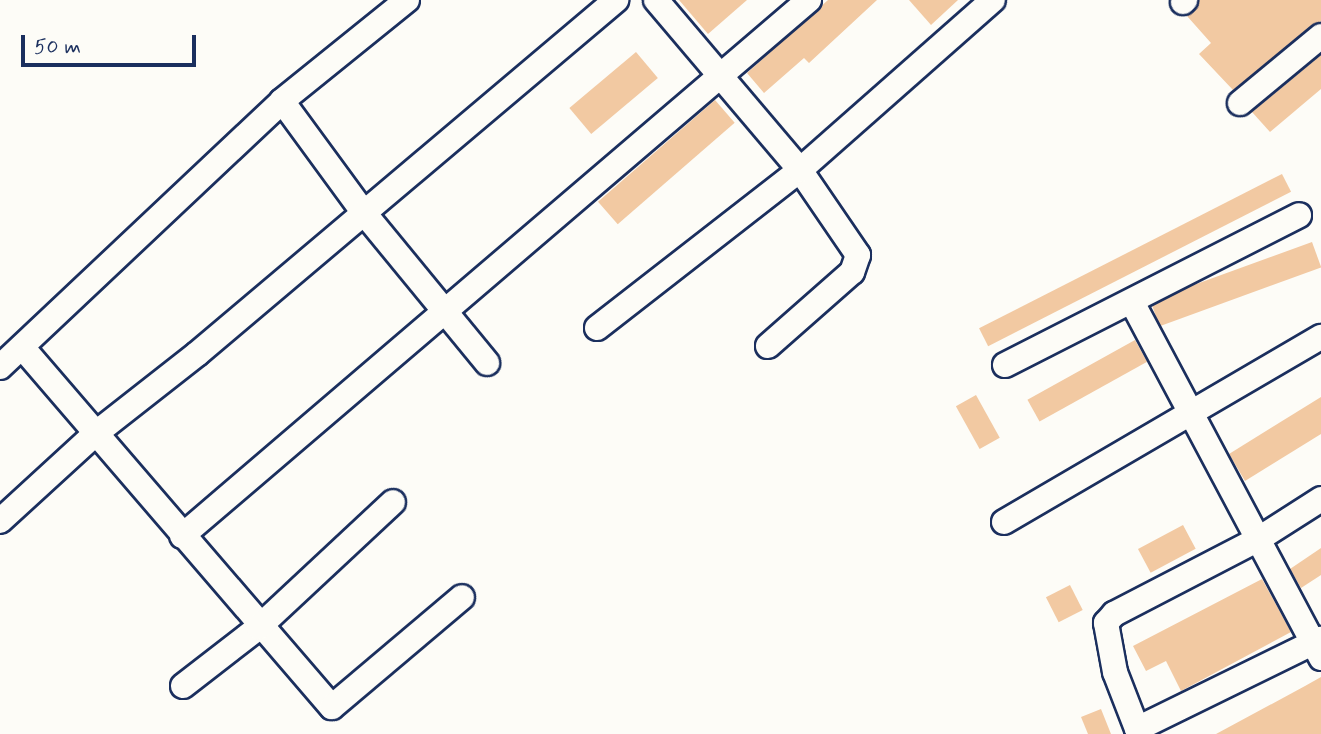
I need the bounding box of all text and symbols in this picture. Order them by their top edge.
scale bar [24,21,200,65]
text: 50 m [34,33,81,61]

